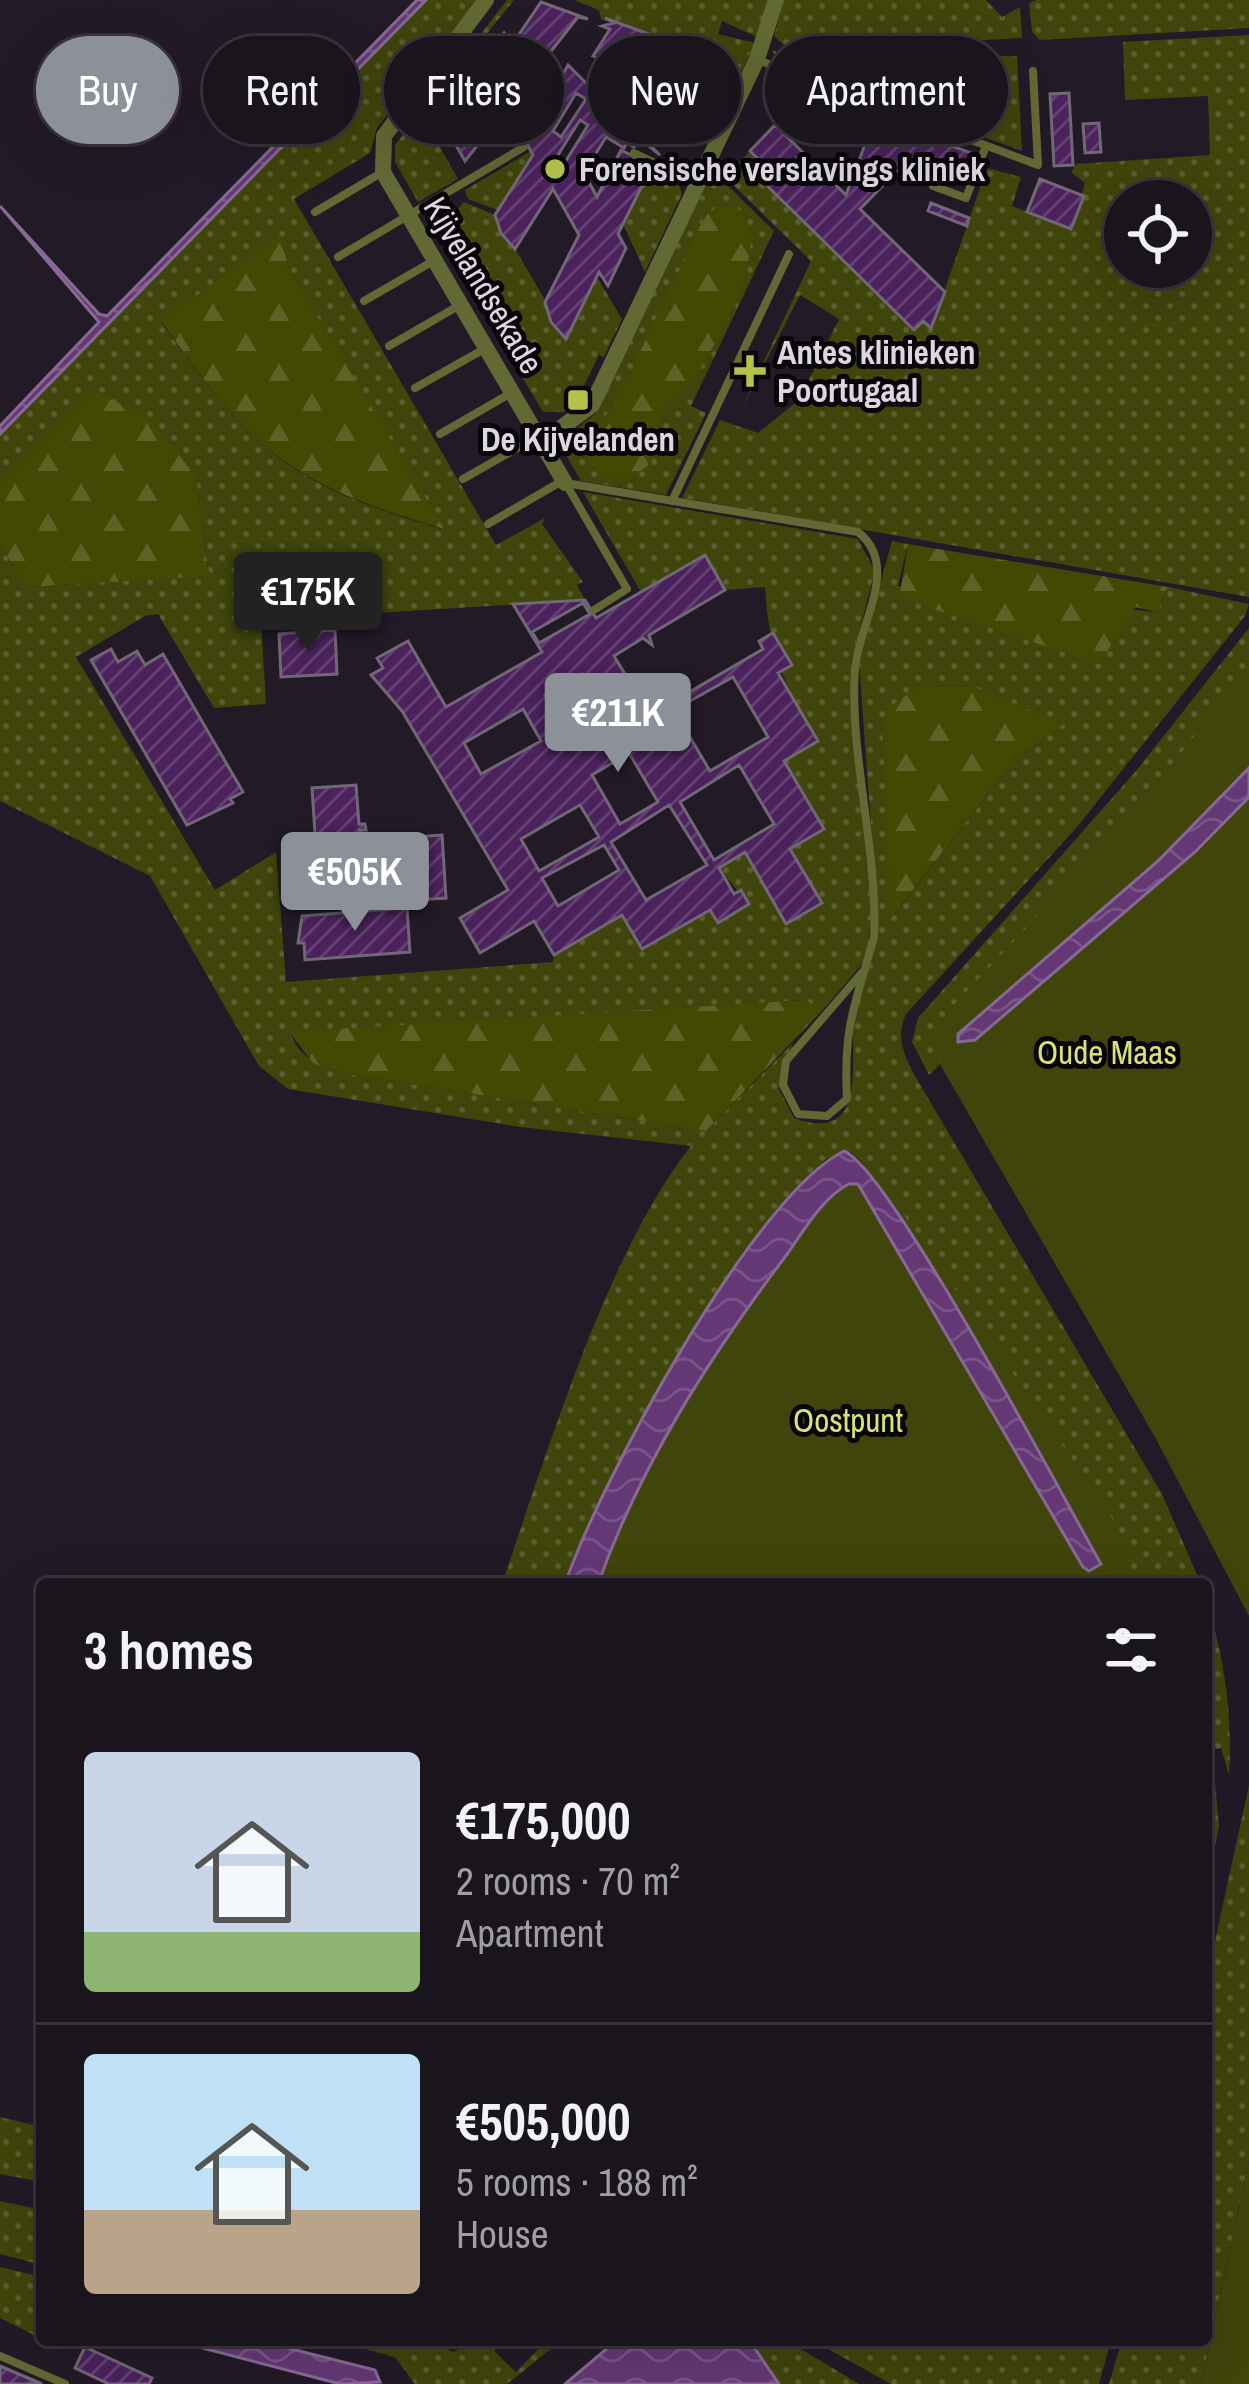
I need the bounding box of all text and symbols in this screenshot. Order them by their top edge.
chip: Buy [36,36,179,144]
chip: Rent [203,36,360,144]
chip: Filters [384,36,564,144]
chip: New [588,36,741,144]
chip: Apartment [765,36,1008,144]
place label: Forensische verslavings kliniek [579,147,986,191]
marker: Forensische verslavings kliniek [542,156,568,182]
map controls [1104,180,1212,288]
button: locate [1104,180,1212,288]
street label: Kijvelandsekade [414,189,554,381]
place label: Antes klinieken Poortugaal [777,330,976,412]
marker: Antes klinieken Poortugaal [734,355,766,387]
marker: De Kijvelanden [565,387,591,413]
place label: De Kijvelanden [481,417,675,461]
pin: €175K [224,552,392,654]
text: €175K [261,565,355,617]
pin: €211K [534,673,702,775]
text: €211K [572,686,664,738]
pin: €505K [271,832,439,934]
text: €505K [308,845,402,897]
park label: Oude Maas [1037,1030,1177,1074]
park label: Oostpunt [793,1398,903,1442]
text: 3 homes [84,1616,254,1685]
icon: filters [1098,1617,1164,1683]
text: €175,000 [456,1786,630,1855]
icon: home [180,1800,324,1944]
text: 2 rooms · 70 m² [456,1855,680,1907]
text: Apartment [456,1907,604,1959]
text: €505,000 [456,2087,630,2156]
icon: home [180,2102,324,2246]
text: 5 rooms · 188 m² [456,2156,698,2208]
text: House [456,2208,548,2260]

